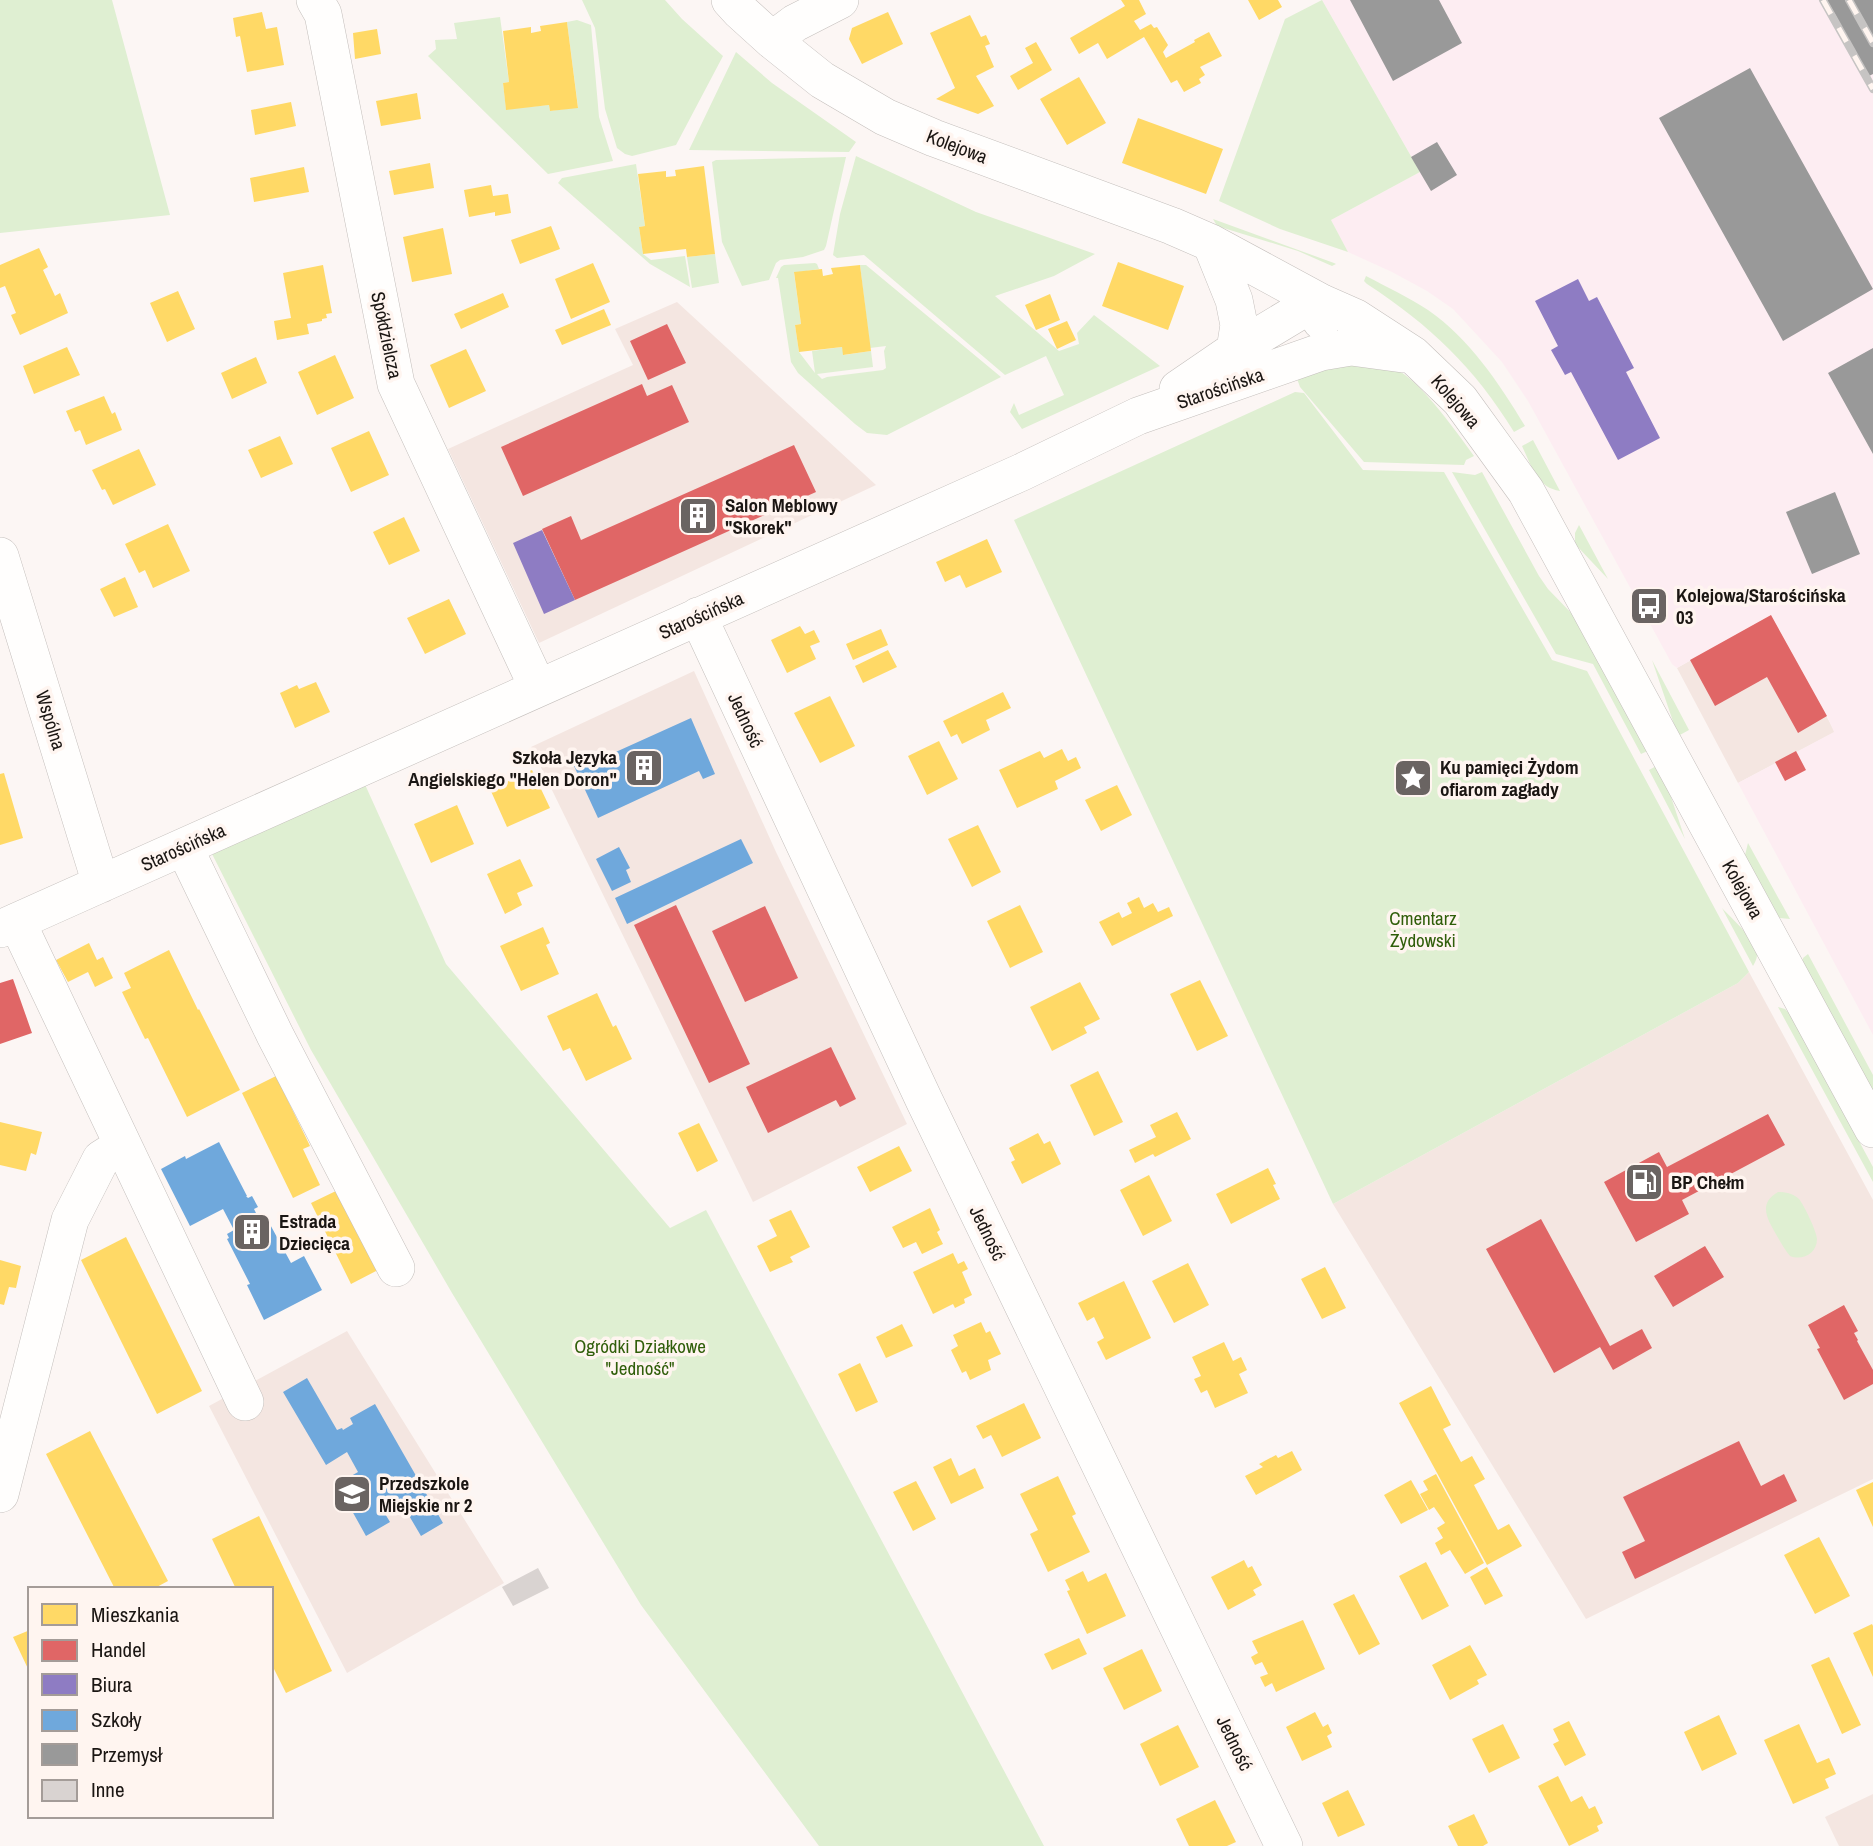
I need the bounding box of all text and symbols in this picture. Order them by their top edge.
street label: Kolejowa [923,123,991,170]
street label: Spółdzielcza [365,289,409,381]
street label: Starościńska [1173,361,1267,415]
street label: Kolejowa [1425,369,1487,434]
place label: Salon Meblowy "Skorek" [725,492,838,540]
building icon: Salon Meblowy "Skorek" [677,495,719,537]
place label: Kolejowa/Starościńska 03 [1676,582,1846,630]
street label: Starościńska [655,585,748,645]
bus stop icon: Kolejowa/Starościńska 03 [1628,585,1670,627]
street label: Wspólna [30,687,72,753]
street label: Jedność [722,688,770,752]
place label: Szkoła Języka Angielskiego "Helen Doron" [408,744,617,792]
building icon: Szkoła Języka Angielskiego "Helen Doron" [623,747,665,789]
place label: Ku pamięci Żydom ofiarom zagłady [1440,754,1579,802]
place icon: Ku pamięci Żydom ofiarom zagłady [1392,757,1434,799]
street label: Starościńska [137,817,230,877]
street label: Kolejowa [1716,855,1770,923]
park label: Cmentarz Żydowski [1389,905,1457,953]
fuel station icon: BP Chełm [1623,1161,1665,1203]
place label: BP Chełm [1671,1169,1744,1195]
street label: Jedność [964,1201,1012,1265]
place label: Estrada Dziecięca [279,1208,350,1256]
building icon: Estrada Dziecięca [231,1211,273,1253]
park label: Ogródki Działkowe "Jedność" [574,1333,706,1381]
place label: Przedszkole Miejskie nr 2 [379,1470,473,1518]
school or university icon: Przedszkole Miejskie nr 2 [331,1473,373,1515]
legend [28,1587,273,1818]
text: Mieszkania [91,1600,179,1629]
text: Handel [91,1635,146,1664]
text: Biura [91,1670,133,1699]
text: Szkoły [91,1705,142,1734]
street label: Jedność [1211,1711,1259,1775]
text: Przemysł [91,1740,163,1769]
text: Inne [91,1775,125,1804]

